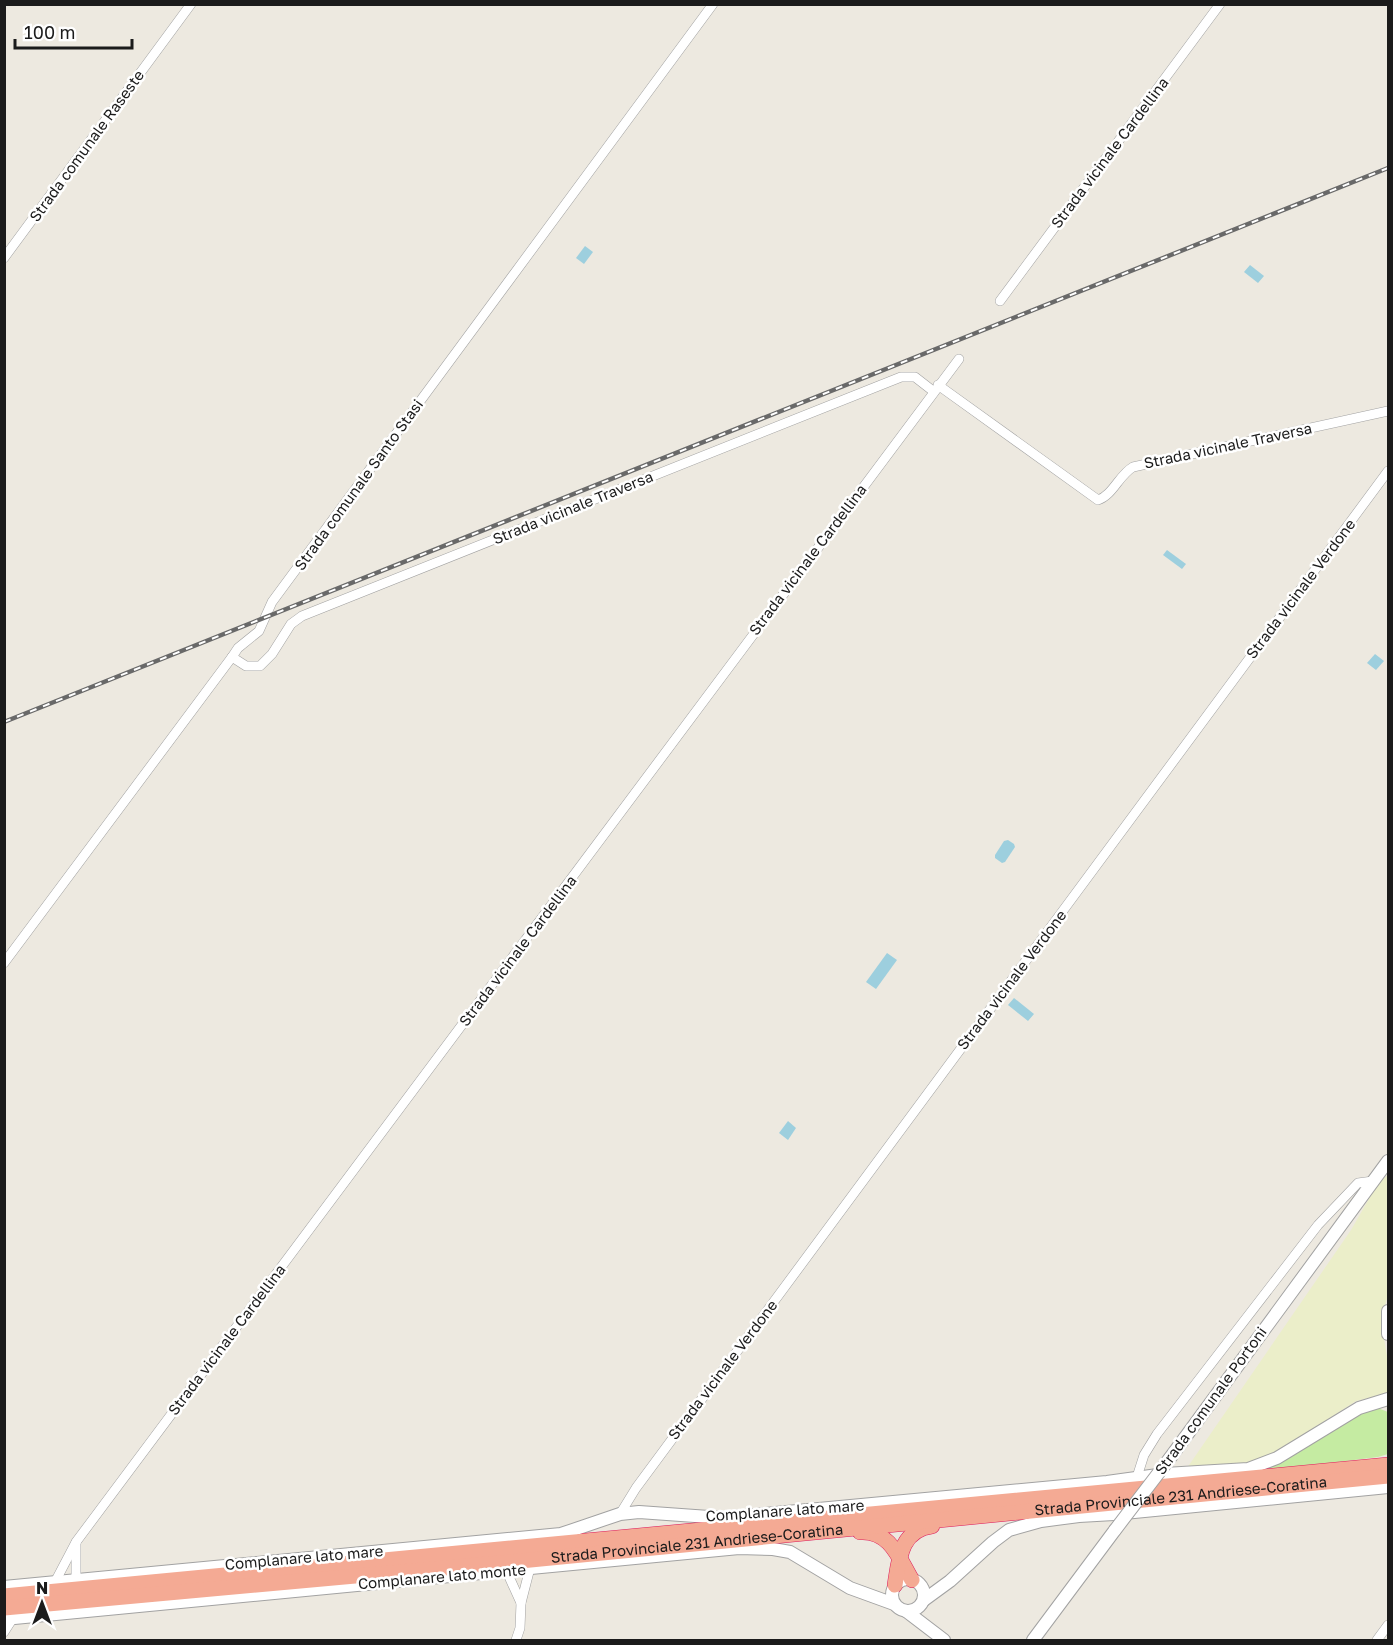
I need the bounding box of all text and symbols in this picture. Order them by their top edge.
scale bar [15,12,132,50]
text: 100 m [24,21,75,43]
street label: Strada comunale Raseste [25,66,147,225]
street label: Strada vicinale Cardellina [1047,74,1172,231]
street label: Strada comunale Santo Stasi [290,395,426,573]
street label: Strada vicinale Traversa [1142,418,1313,472]
street label: Strada vicinale Traversa [490,467,655,547]
street label: Strada vicinale Cardellina [745,481,870,638]
street label: Strada vicinale Verdone [1242,515,1359,662]
street label: Strada vicinale Cardellina [455,872,580,1029]
street label: Strada vicinale Verdone [953,906,1070,1053]
street label: Strada vicinale Cardellina [164,1261,289,1418]
street label: Strada vicinale Verdone [664,1296,781,1443]
street label: Strada comunale Portoni [1151,1323,1270,1478]
street label: Strada Provinciale 231 Andriese-Coratina [1034,1472,1328,1519]
street label: Complanare lato mare [705,1495,865,1525]
street label: Strada Provinciale 231 Andriese-Coratina [550,1519,844,1566]
street label: Complanare lato mare [224,1541,384,1573]
street label: Complanare lato monte [357,1560,527,1592]
north arrow [12,1573,72,1633]
text: N [36,1578,48,1598]

